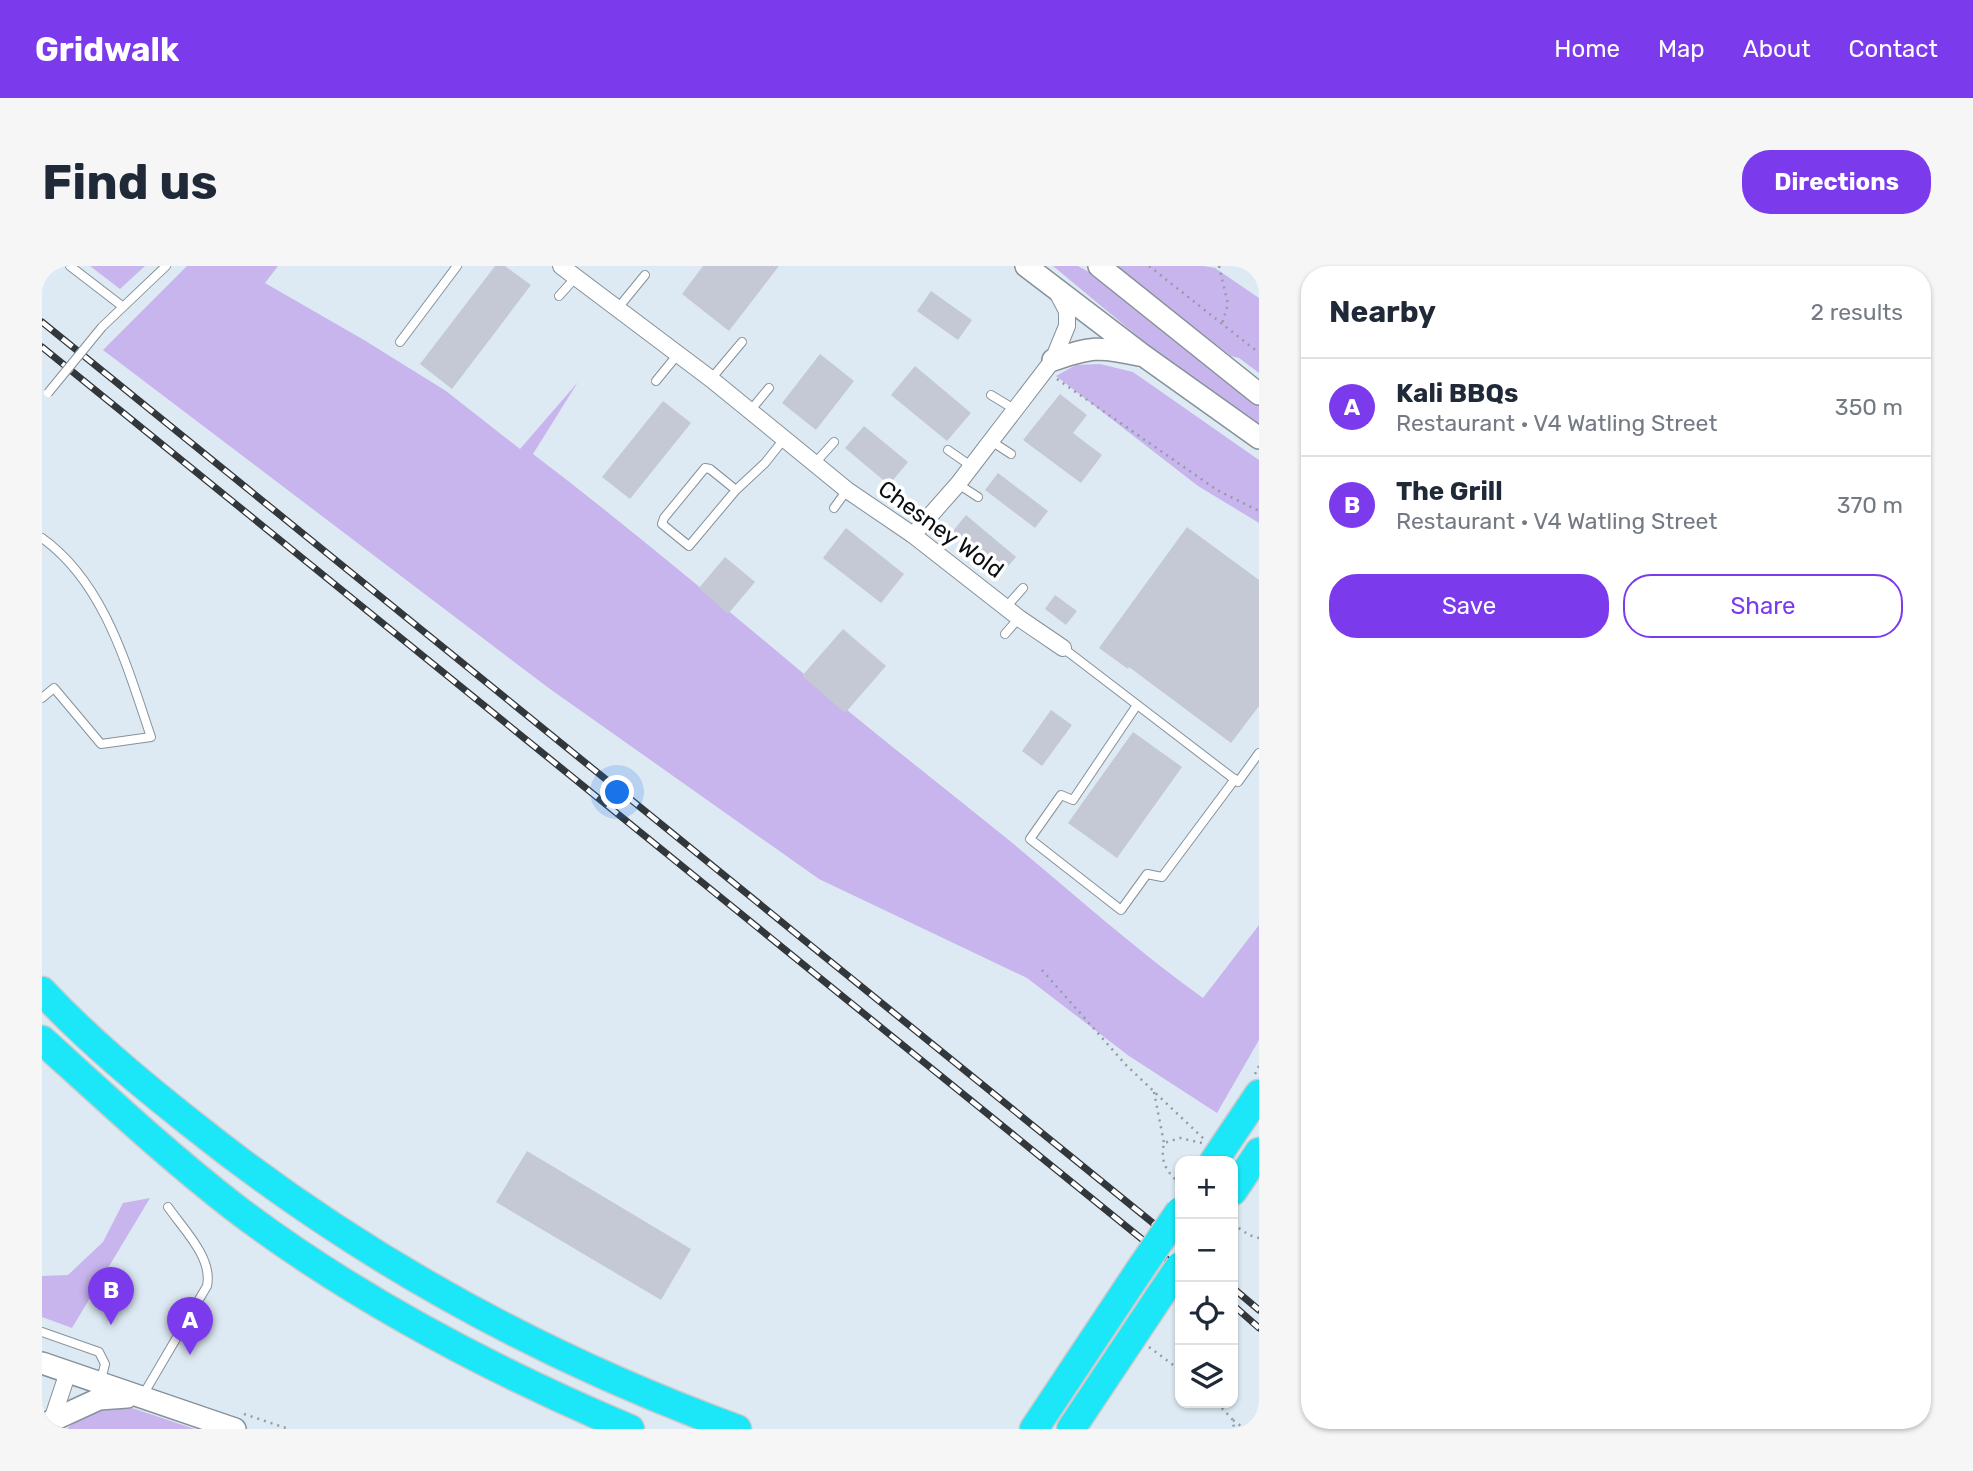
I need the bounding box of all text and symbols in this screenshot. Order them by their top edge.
text: Gridwalk [35,30,179,69]
text: Home [1554,35,1620,63]
text: Map [1658,35,1705,63]
text: About [1743,35,1811,63]
text: Contact [1849,35,1938,63]
button: Directions [1742,150,1931,214]
text: Find us [42,153,218,211]
text: Nearby [1329,294,1436,330]
text: 2 results [1811,298,1903,326]
text: Kali BBQs [1396,378,1518,409]
text: A [1344,393,1360,421]
text: 350 m [1835,393,1903,421]
text: Restaurant · V4 Watling Street [1396,409,1717,437]
street label: Chesney Wold [873,474,1009,584]
text: The Grill [1396,476,1503,507]
text: B [1344,491,1360,519]
text: 370 m [1837,491,1903,519]
text: Restaurant · V4 Watling Street [1396,507,1717,535]
button: Save [1329,574,1609,638]
button: Share [1623,574,1903,638]
your location [600,775,634,809]
map controls [1175,1156,1238,1408]
button: + [1175,1156,1238,1219]
button: − [1175,1219,1238,1282]
pin: B [88,1267,134,1325]
button: locate [1175,1282,1238,1345]
pin: A [167,1297,213,1355]
button: layers [1175,1345,1238,1408]

